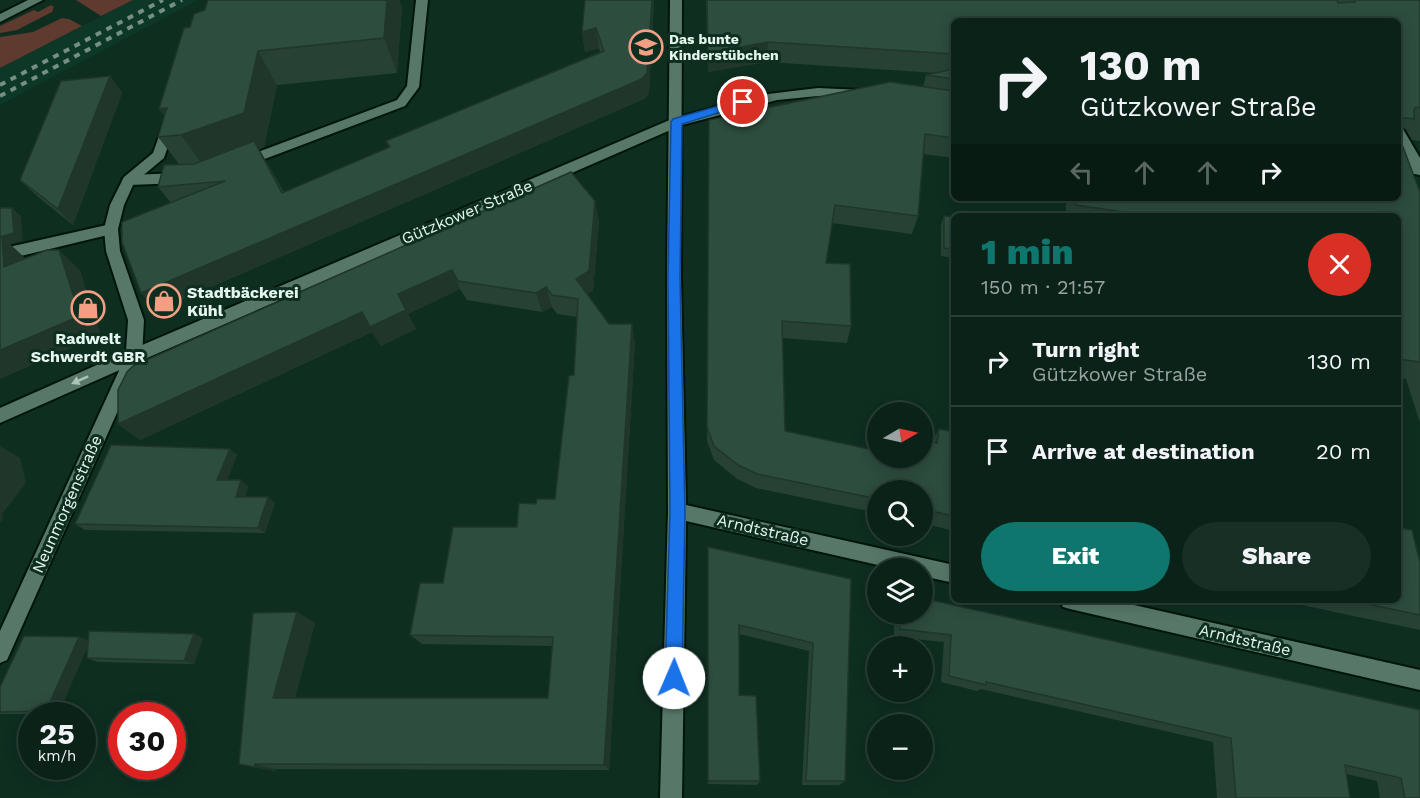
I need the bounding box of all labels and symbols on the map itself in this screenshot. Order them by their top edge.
school or university icon: Das bunte Kinderstübchen [628,29,664,65]
place label: Das bunte Kinderstübchen [669,31,779,63]
pin [717,76,768,127]
street label: Gützkower Straße [399,176,535,248]
shop icon: Stadtbäckerei Kühl [146,283,182,319]
place label: Stadtbäckerei Kühl [187,283,299,320]
shop icon: Radwelt Schwerdt GBR [70,290,106,326]
place label: Radwelt Schwerdt GBR [31,329,145,366]
one-way arrow [71,375,89,385]
north arrow [867,402,933,468]
street label: Neunmorgenstraße [28,432,106,576]
street label: Arndtstraße [715,510,811,550]
street label: Arndtstraße [1197,620,1293,660]
position arrow [642,646,706,710]
speed limit sign: 30 [108,702,186,780]

